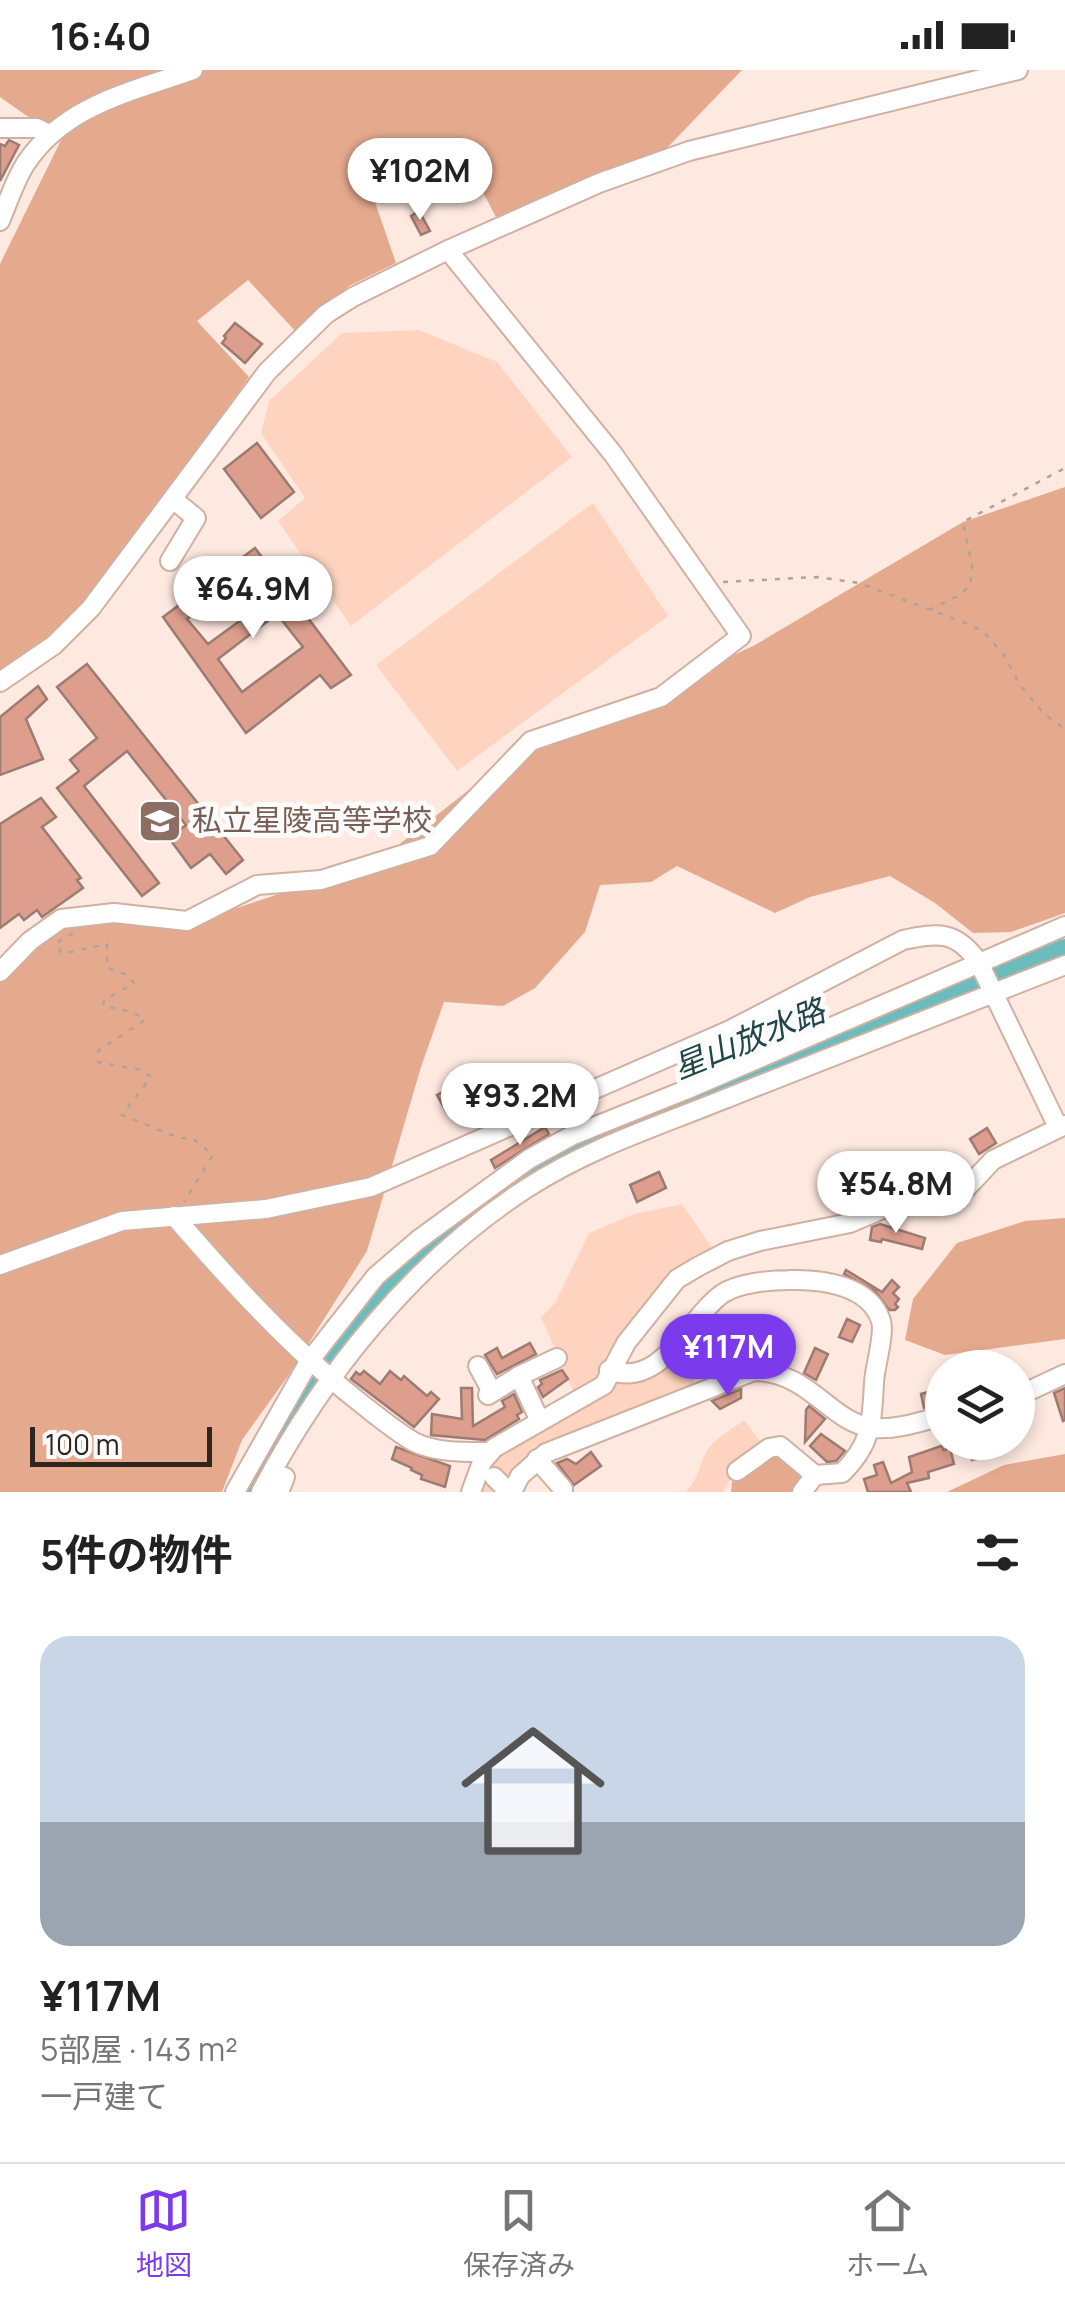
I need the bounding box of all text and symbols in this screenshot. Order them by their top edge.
text: 16:40 [50,9,151,61]
pin: ¥102M [350,138,490,223]
text: ¥102M [369,148,471,192]
pin: ¥64.9M [172,556,334,641]
text: ¥64.9M [195,566,311,610]
school or university icon: 私立星陵高等学校 [137,798,183,844]
place label: 私立星陵高等学校 [192,799,432,840]
water label: 星山放水路 [666,987,834,1088]
pin: ¥93.2M [439,1063,601,1148]
text: ¥93.2M [463,1073,577,1117]
pin: ¥54.8M [815,1151,977,1236]
text: ¥54.8M [839,1161,953,1205]
pin: ¥117M [658,1314,798,1399]
text: ¥117M [682,1324,774,1368]
map controls [925,1350,1035,1460]
button: layers [925,1350,1035,1460]
scale bar [30,1422,212,1466]
text: 100 m [45,1425,119,1463]
text: 5件の物件 [40,1525,233,1583]
icon: filters [970,1525,1025,1580]
icon: home [443,1701,623,1881]
text: ¥117M [40,1966,161,2024]
text: 5部屋 · 143 m² [40,2027,238,2071]
text: 一戸建て [40,2074,168,2118]
tab: 地図 [136,2183,192,2283]
tab: 保存済み [463,2183,575,2283]
tab: ホーム [846,2183,929,2283]

